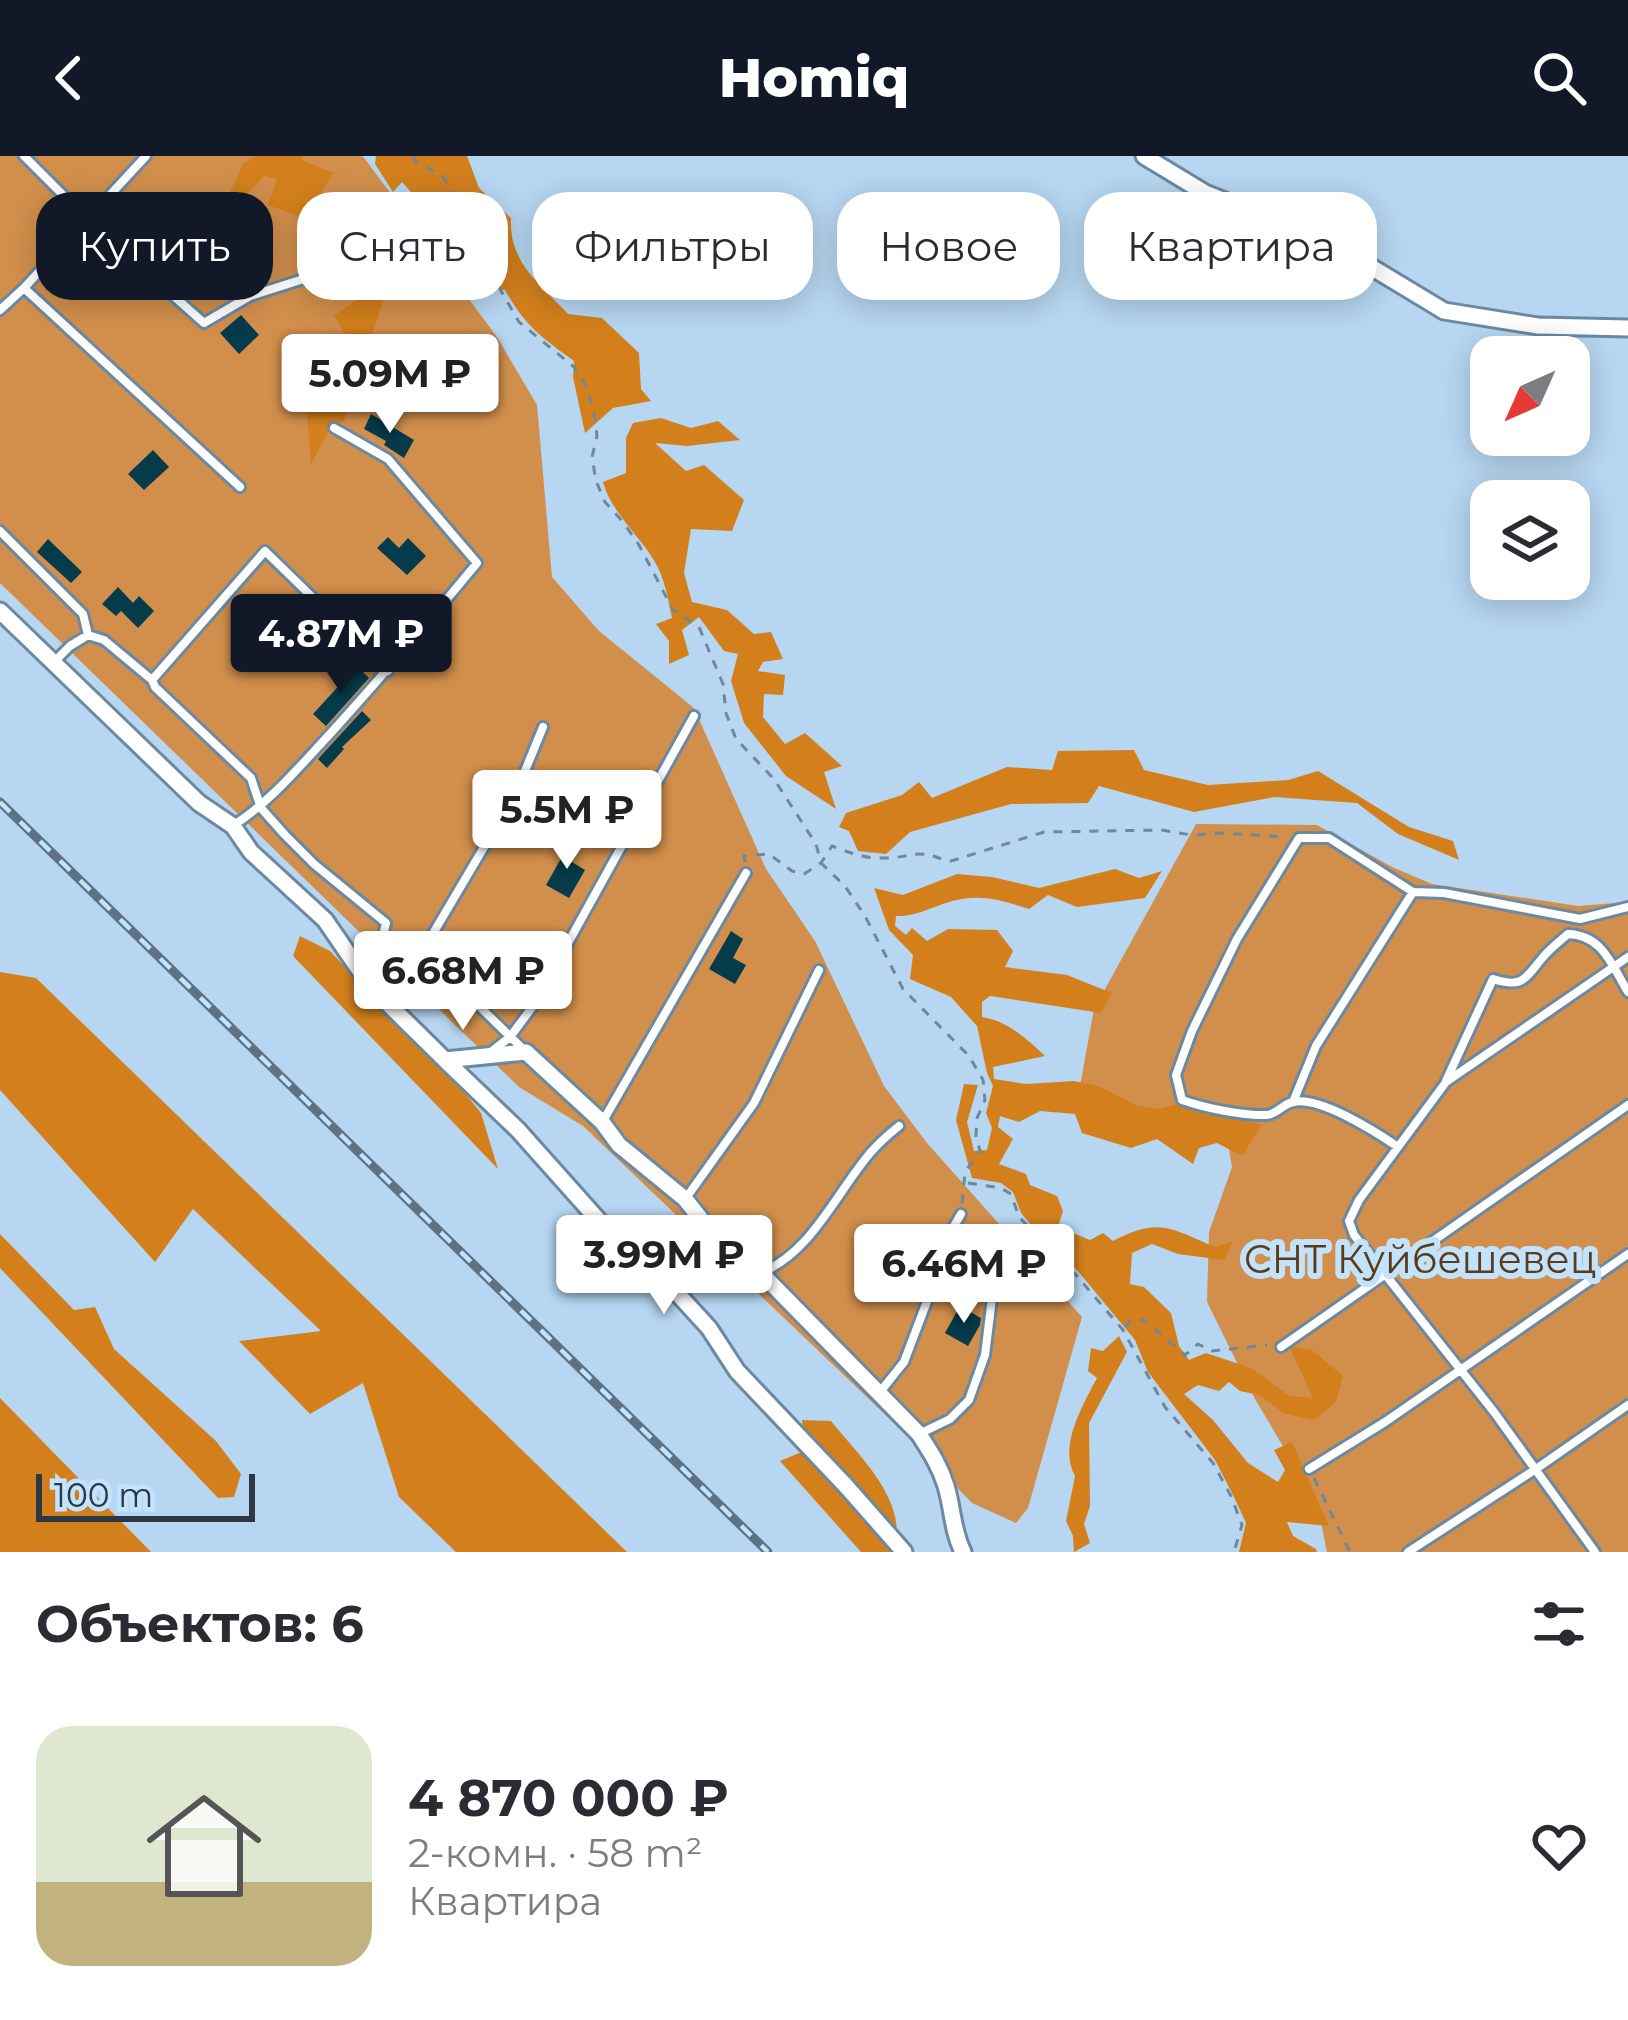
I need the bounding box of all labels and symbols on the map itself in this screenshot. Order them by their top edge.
pin: 5.09M ₽ [279,334,501,436]
north arrow [1470,336,1590,456]
pin: 4.87M ₽ [230,594,452,696]
pin: 5.5M ₽ [469,770,665,872]
pin: 6.68M ₽ [352,931,574,1033]
pin: 3.99M ₽ [553,1215,775,1317]
pin: 6.46M ₽ [853,1224,1075,1326]
park label: СНТ Куйбешевец [1244,1235,1596,1283]
scale bar [36,1468,255,1521]

